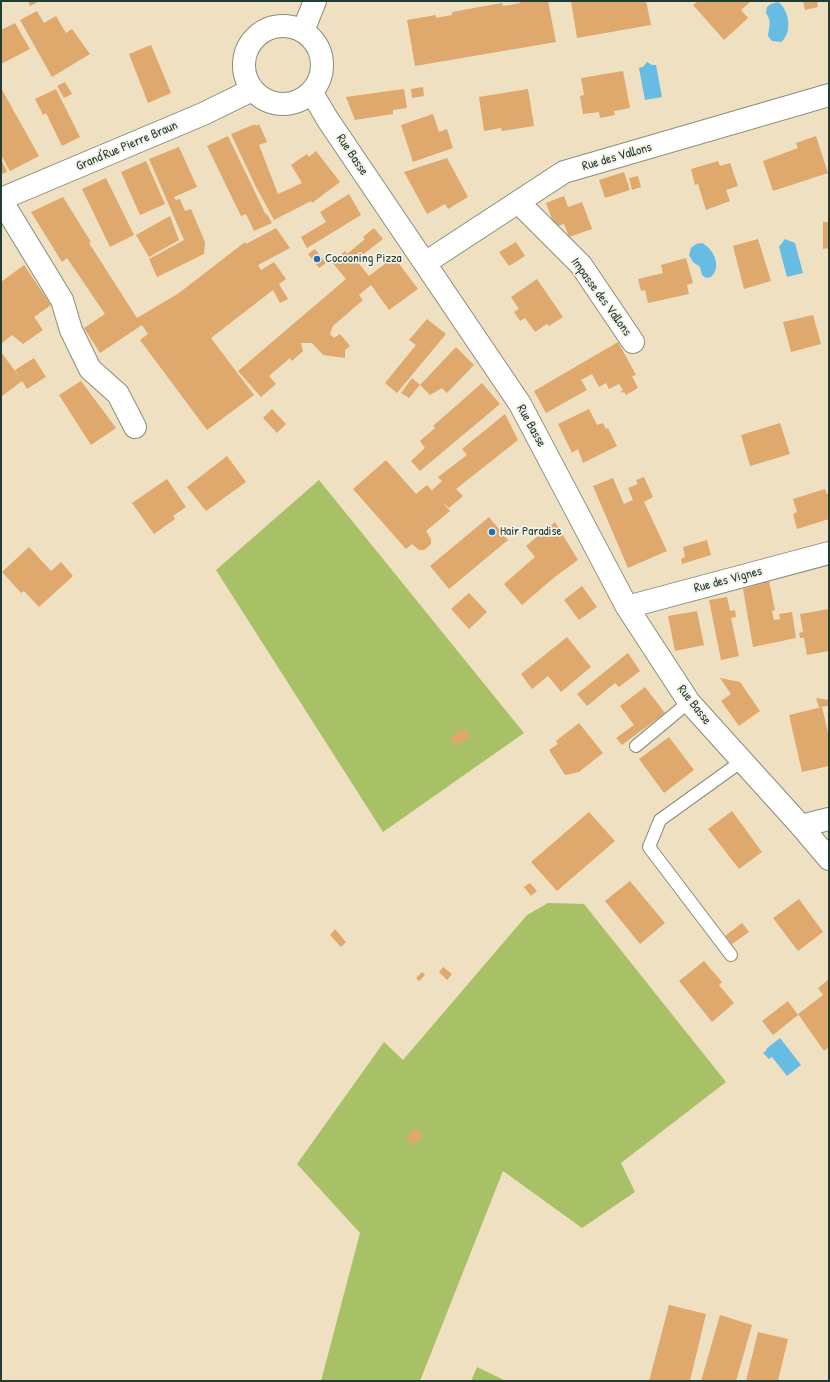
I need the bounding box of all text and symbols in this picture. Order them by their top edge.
street label: Grand'Rue Pierre Braun [74,118,180,174]
street label: Rue Basse [333,132,371,178]
street label: Rue des Vallons [580,140,654,174]
place label: Cocooning Pizza [325,251,402,267]
marker: Cocooning Pizza [312,254,322,264]
street label: Impasse des Vallons [567,255,635,339]
street label: Rue Basse [513,402,549,450]
place label: Hair Paradise [500,524,562,540]
marker: Hair Paradise [487,527,497,537]
street label: Rue des Vignes [692,563,764,597]
street label: Rue Basse [674,682,714,728]

